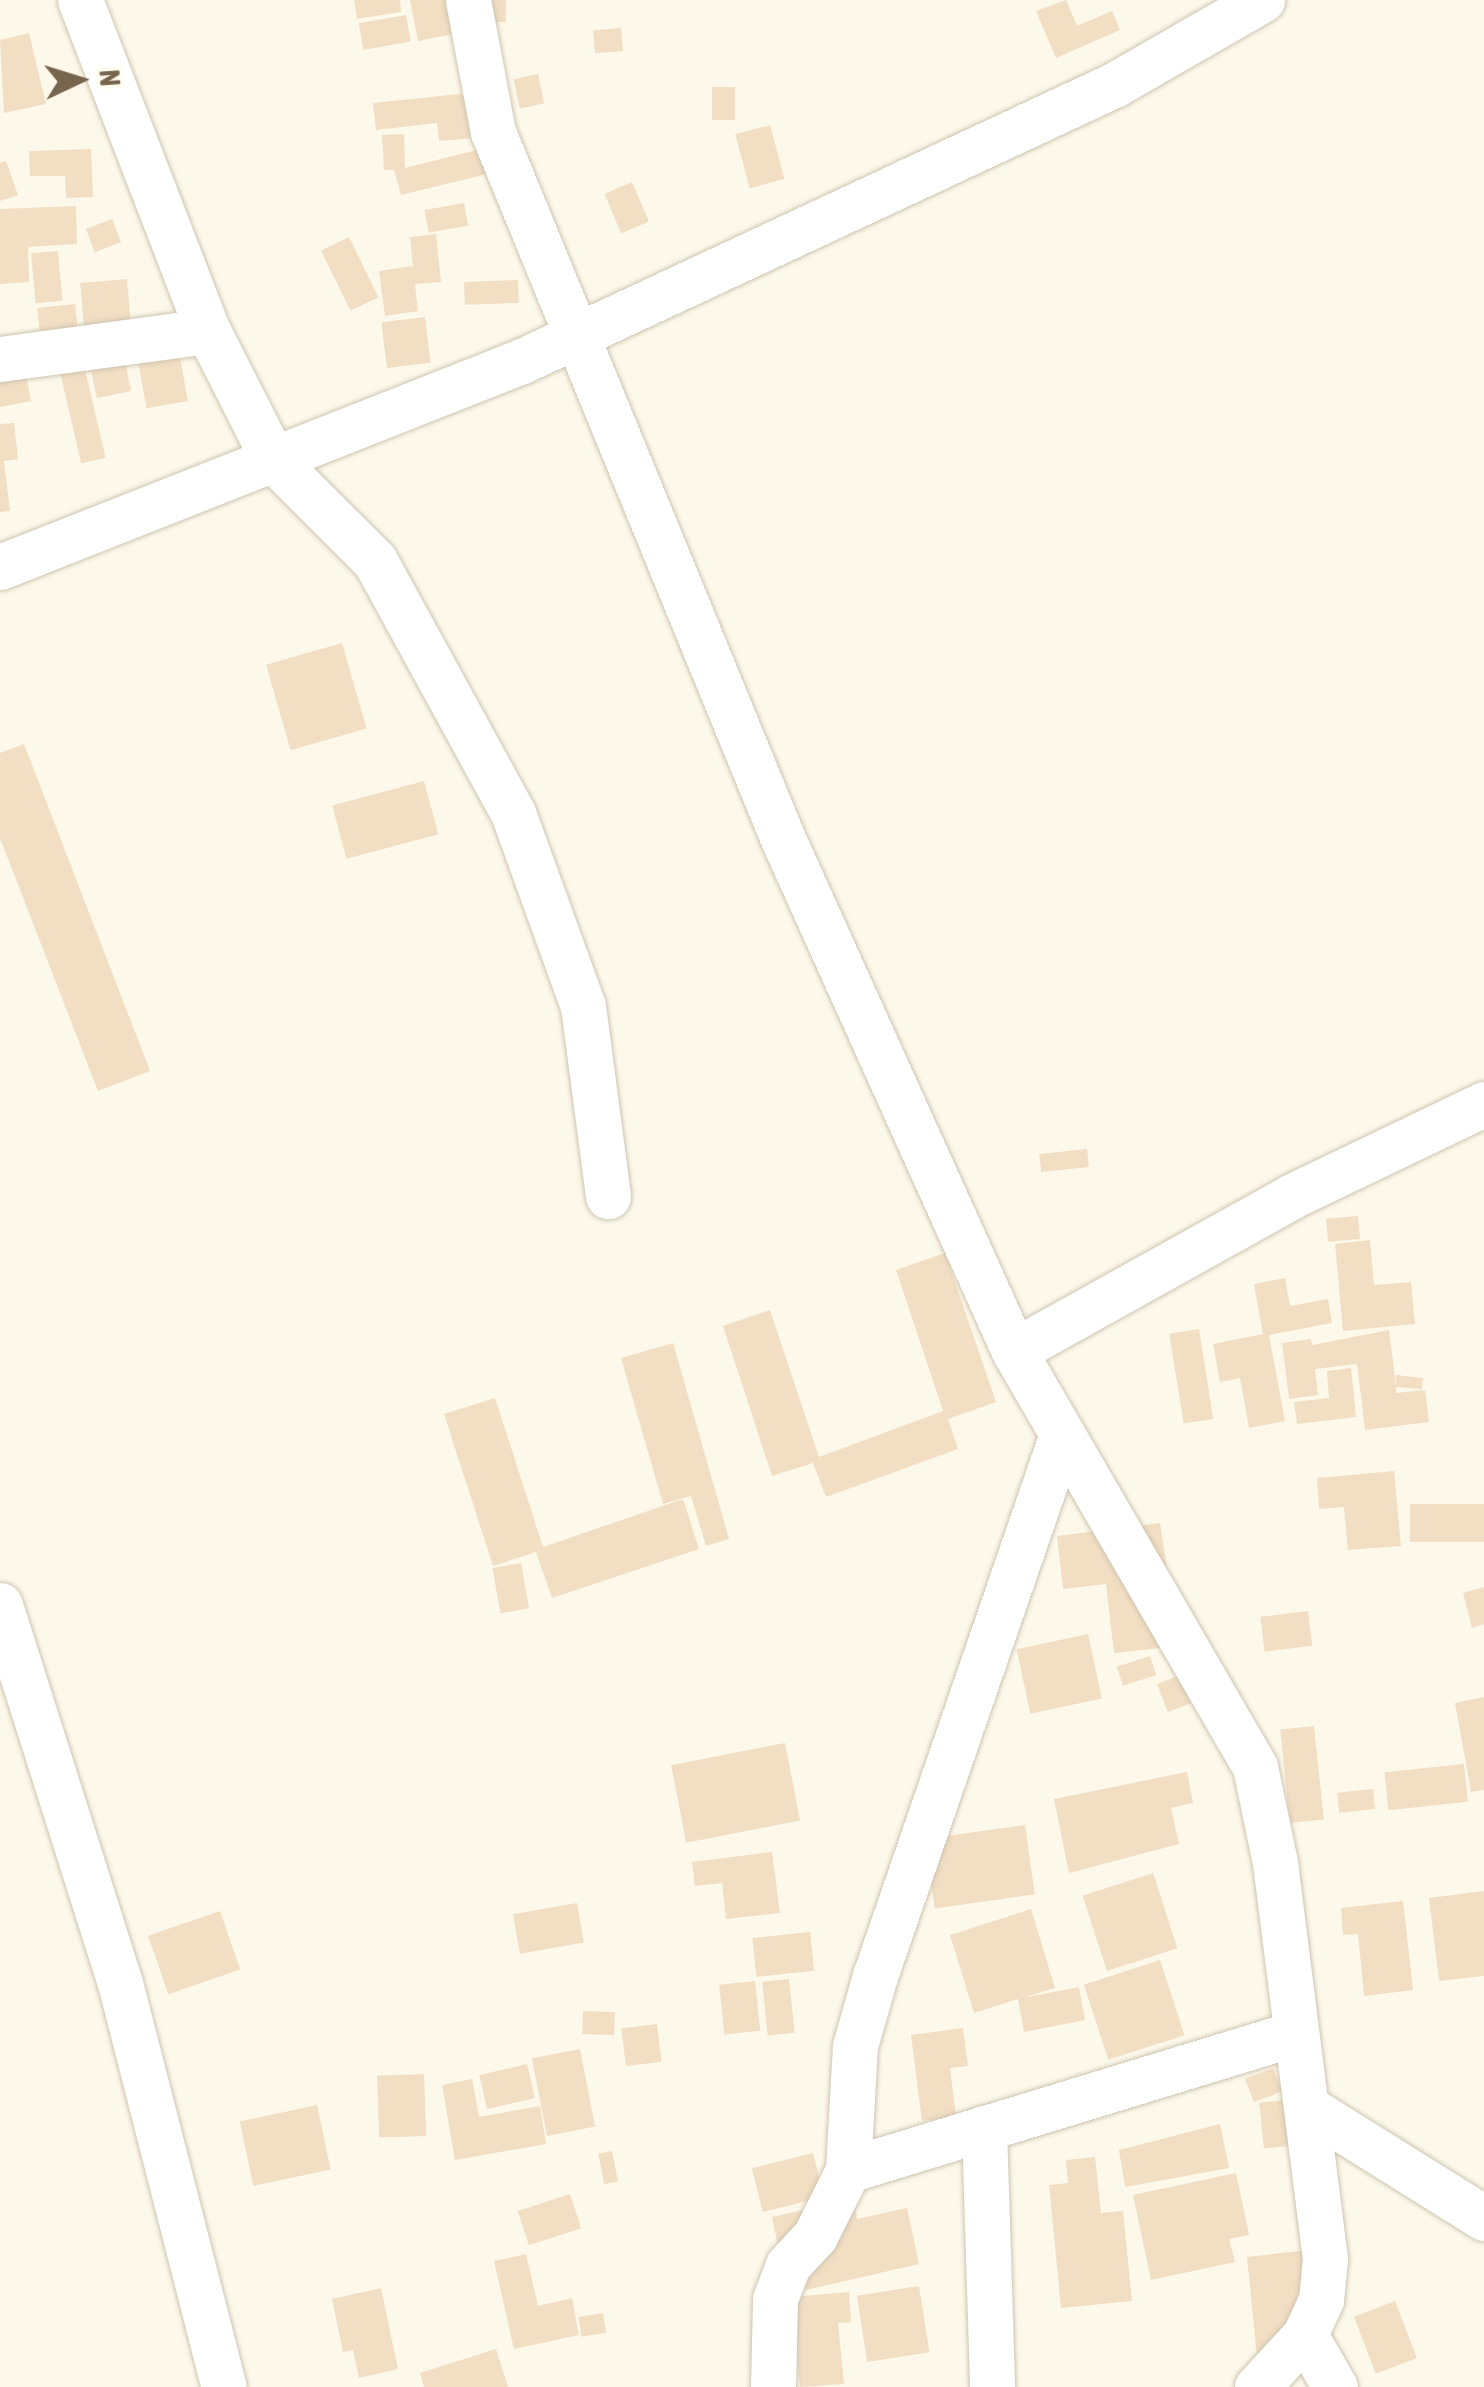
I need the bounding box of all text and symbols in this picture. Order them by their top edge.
north arrow [30,30,130,130]
text: N [93,69,126,87]

